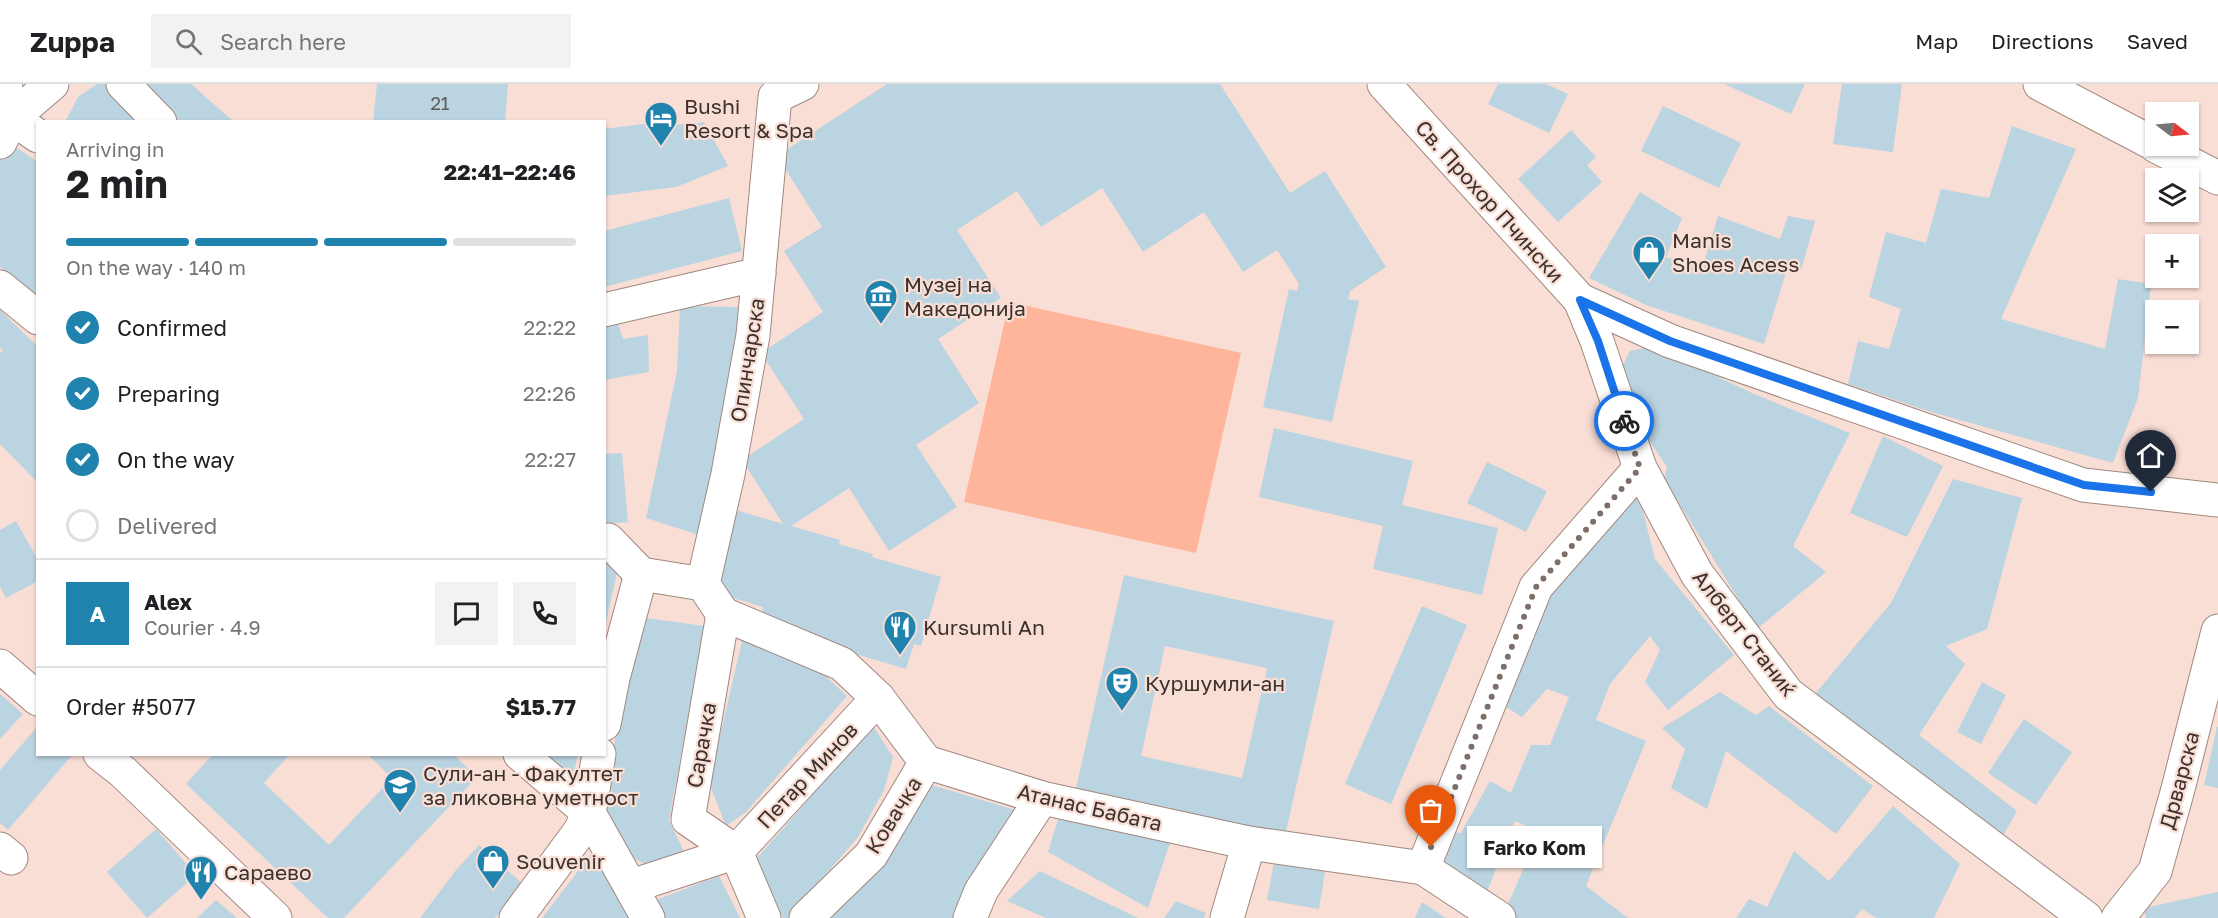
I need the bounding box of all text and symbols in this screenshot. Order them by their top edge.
search box [151,14,571,68]
text: Zuppa [30,25,115,58]
icon: search [172,25,205,58]
text: Search here [220,28,346,55]
text: Map [1915,28,1958,54]
text: Directions [1991,28,2094,54]
text: Saved [2127,28,2188,54]
house number: 21 [430,92,450,114]
place label: Bushi Resort & Spa [684,93,814,143]
hotel icon: Bushi Resort & Spa [643,100,679,147]
north arrow [2145,102,2199,156]
map controls [2145,102,2199,354]
street label: Св. Прохор Пчински [1410,114,1570,288]
text: Arriving in [66,137,164,161]
text: 22:41–22:46 [444,158,576,185]
text: 2 min [66,160,168,207]
button: layers [2145,168,2199,222]
place label: Manis Shoes Acess [1672,227,1799,277]
shop icon: Manis Shoes Acess [1631,234,1667,281]
button: + [2145,234,2199,288]
text: On the way · 140 m [66,255,246,279]
place label: Музеј на Македонија [904,271,1026,321]
museum icon: Музеј на Македонија [863,278,899,325]
street label: Опинчарска [724,296,770,424]
button: − [2145,300,2199,354]
icon: check [66,311,99,344]
text: Confirmed [117,314,227,341]
text: 22:22 [524,315,576,339]
icon: check [66,377,99,410]
text: Preparing [117,380,220,407]
text: 22:26 [523,381,576,405]
courier [1594,391,1654,451]
icon: bike [1608,405,1641,438]
pin [2125,430,2176,492]
icon: home [2134,439,2167,472]
icon: check [66,443,99,476]
text: On the way [117,446,235,473]
text: 22:27 [525,447,576,471]
text: Delivered [117,512,217,539]
street label: Алберт Станиќ [1688,565,1802,701]
button: chat [435,582,498,645]
button: phone [513,582,576,645]
text: Alex [144,588,192,615]
text: A [90,600,105,627]
restaurant icon: Kursumli An [882,609,918,656]
place label: Kursumli An [923,614,1045,640]
text: Courier · 4.9 [144,615,261,639]
theatre icon: Куршумли-ан [1104,665,1140,712]
place label: Куршумли-ан [1145,670,1285,696]
text: Order #5077 [66,693,196,720]
text: $15.77 [505,693,576,720]
street label: Сарачка [681,700,721,790]
street label: Петар Минов [751,716,863,834]
street label: Дрварска [2153,728,2205,832]
place label: Сули-ан - Факултет за ликовна уметност [423,760,639,810]
school or university icon: Сули-ан - Факултет за ликовна уметност [382,767,418,814]
street label: Ковачка [859,772,927,858]
street label: Атанас Бабата [1015,778,1165,836]
pin [1405,785,1456,847]
icon: bag [1414,794,1447,827]
callout: Farko Kom [1467,826,1602,868]
text: Farko Kom [1483,835,1586,859]
shop icon: Souvenir [475,843,511,890]
place label: Souvenir [516,848,605,874]
restaurant icon: Сараево [183,854,219,901]
place label: Сараево [224,859,312,885]

